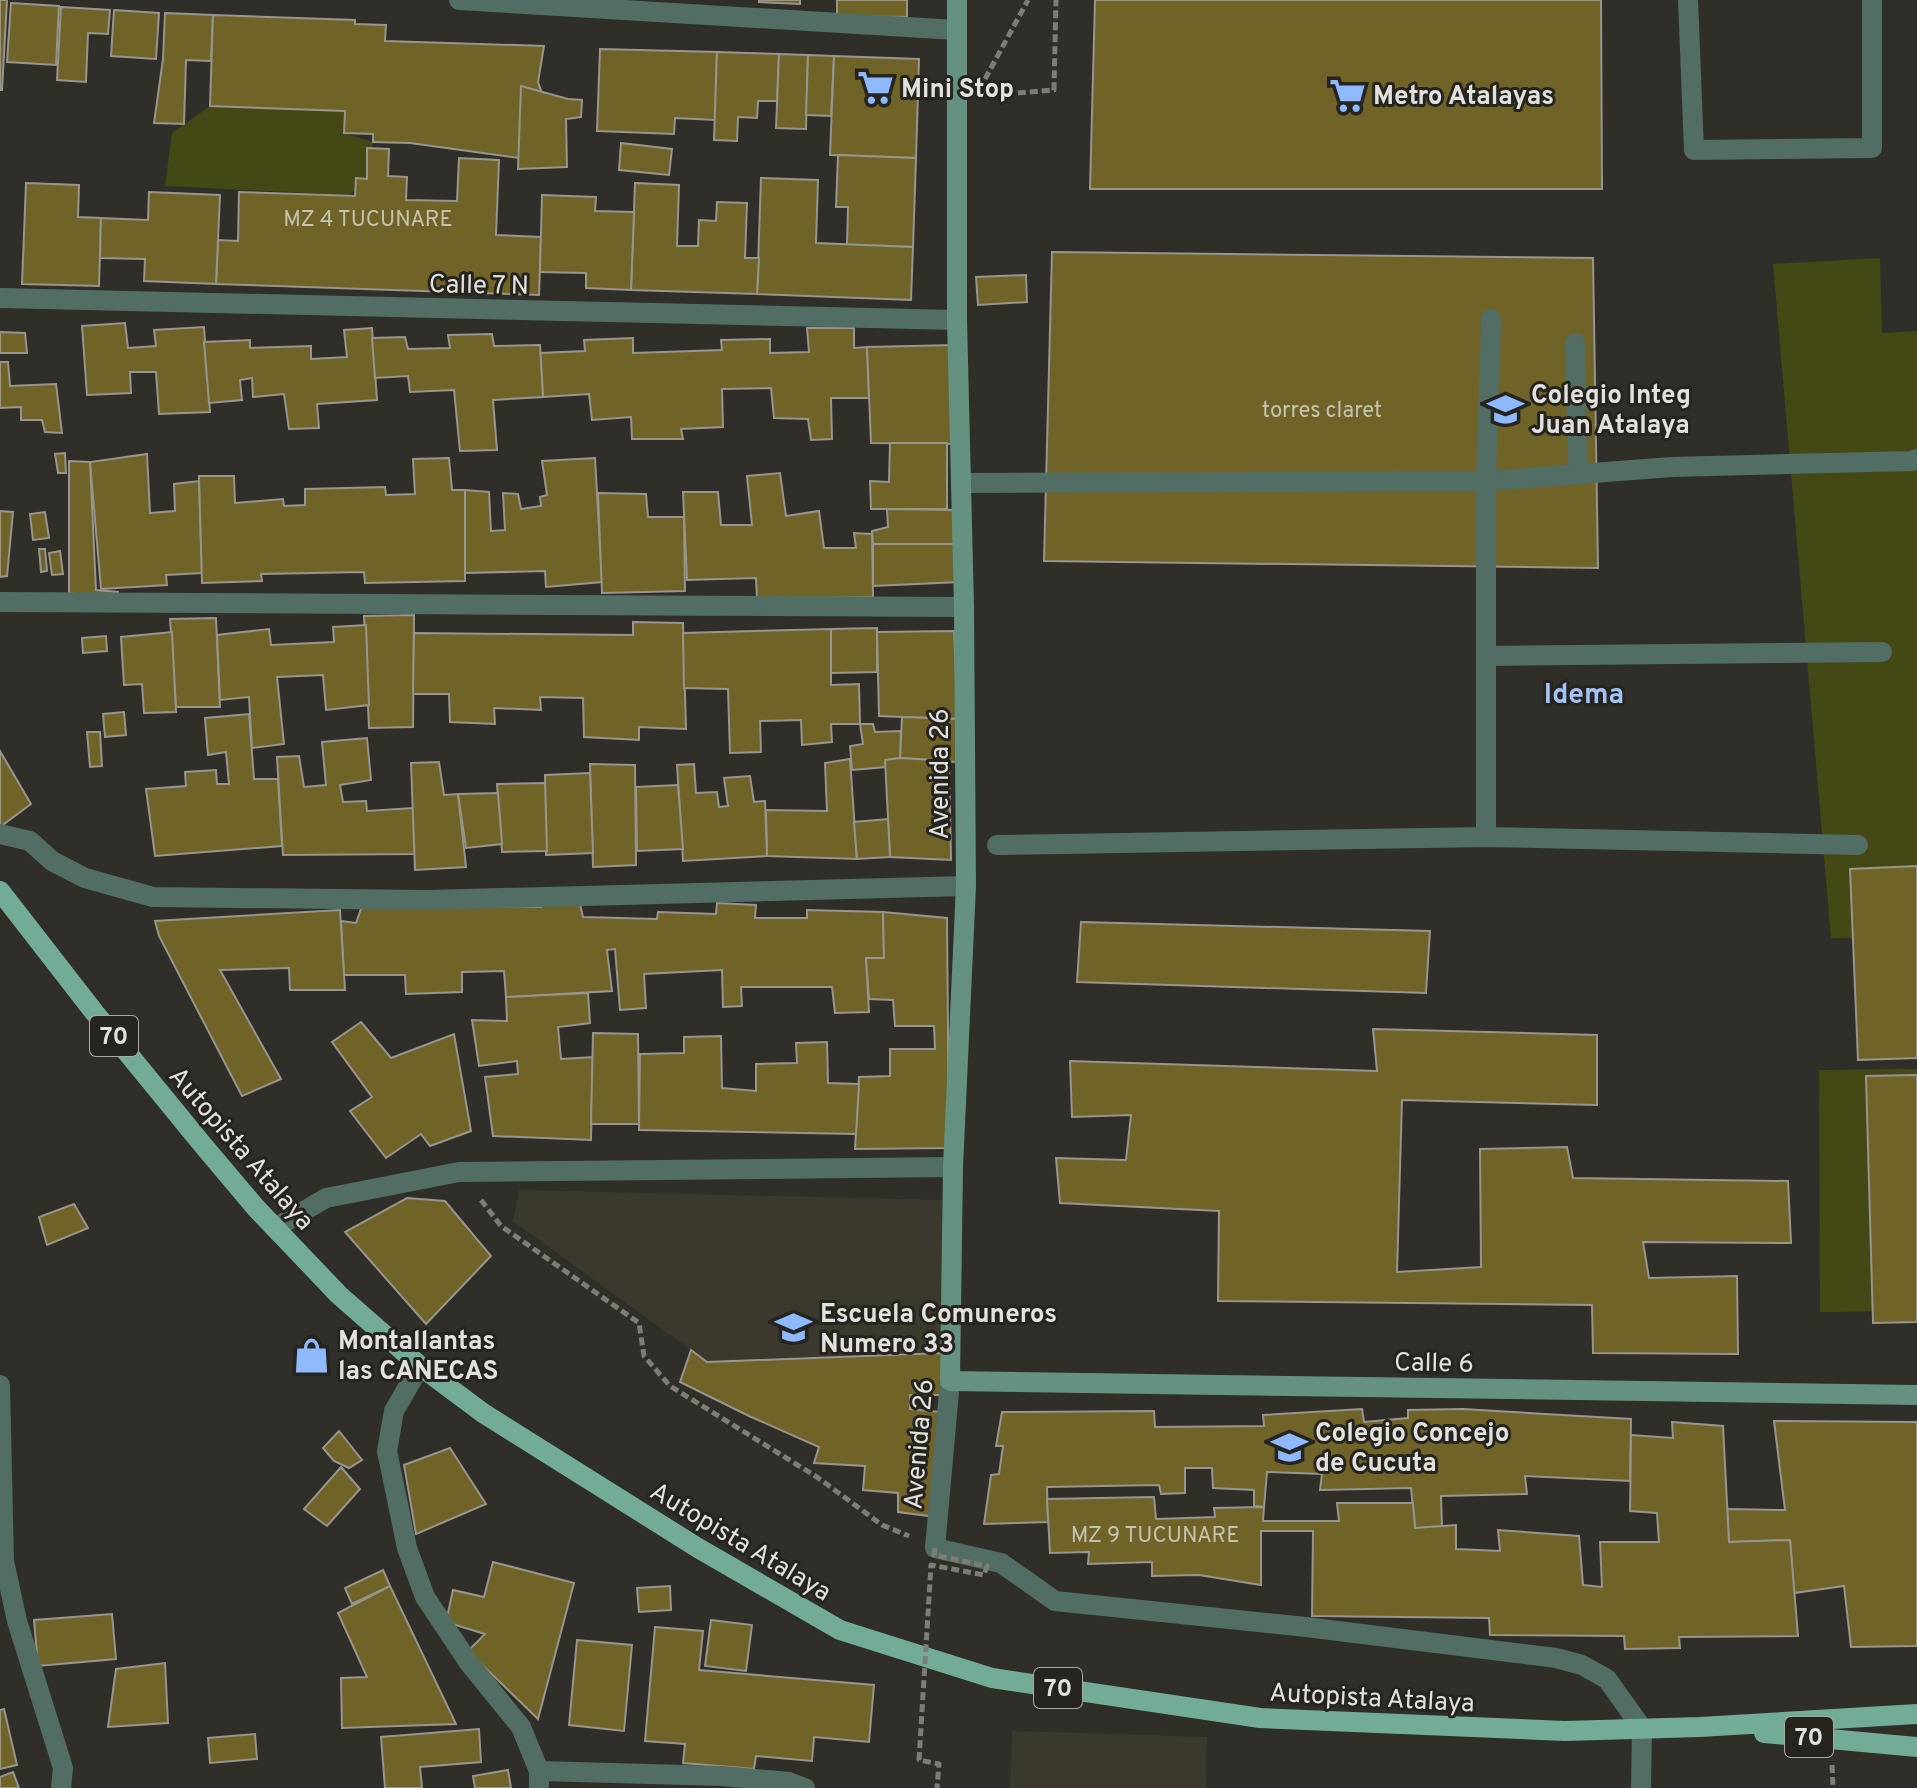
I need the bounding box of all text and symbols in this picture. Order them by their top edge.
supermarket icon: Mini Stop [856,69,894,107]
place label: Mini Stop [901,74,1014,107]
supermarket icon: Metro Atalayas [1328,76,1366,114]
place label: Metro Atalayas [1373,81,1554,114]
house number: MZ 4 TUCUNARE [283,207,453,234]
street label: Calle 7 N [429,269,529,304]
place label: Colegio Integ Juan Atalaya [1531,380,1691,443]
school or university icon: Colegio Integ Juan Atalaya [1486,390,1524,428]
house number: torres claret [1262,398,1382,425]
district label: Idema [1544,678,1624,714]
street label: Avenida 26 [925,709,958,839]
road number: 70 [90,1016,138,1056]
street label: Autopista Atalaya [160,1061,320,1238]
place label: Escuela Comuneros Numero 33 [820,1299,1057,1362]
school or university icon: Escuela Comuneros Numero 33 [775,1309,813,1347]
place label: Montallantas las CANECAS [338,1326,498,1389]
shop icon: Montallantas las CANECAS [293,1336,331,1374]
street label: Calle 6 [1394,1347,1474,1382]
street label: Avenida 26 [898,1378,943,1511]
place label: Colegio Concejo de Cucuta [1315,1418,1509,1481]
school or university icon: Colegio Concejo de Cucuta [1270,1428,1308,1466]
street label: Autopista Atalaya [643,1476,836,1610]
house number: MZ 9 TUCUNARE [1071,1523,1239,1550]
road number: 70 [1034,1668,1082,1708]
street label: Autopista Atalaya [1268,1678,1475,1721]
road number: 70 [1785,1717,1833,1757]

